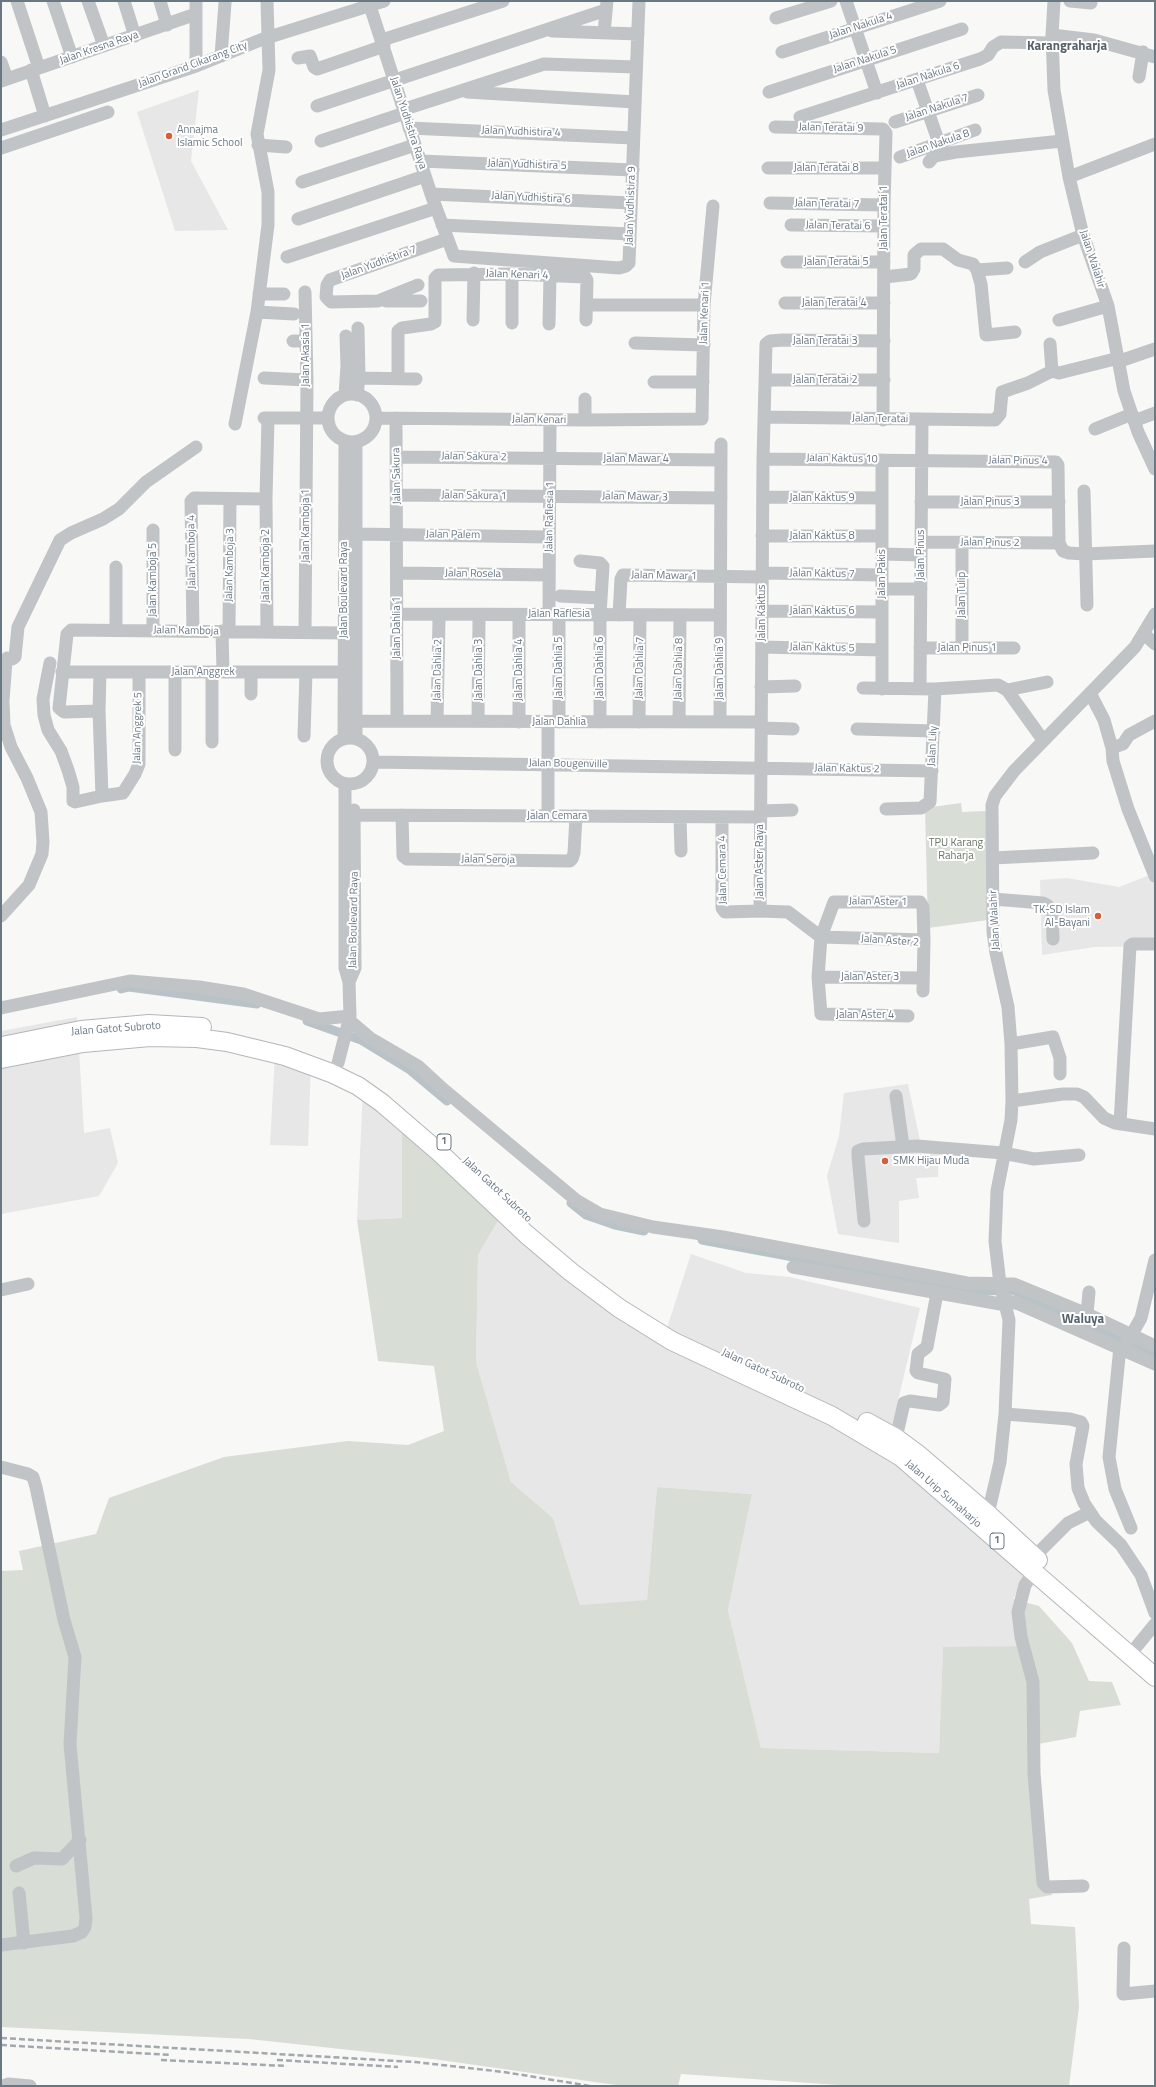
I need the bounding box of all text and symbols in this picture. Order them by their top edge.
street label: Jalan Nakula 4 [828,10,894,42]
street label: Jalan Kresna Raya [58,28,140,68]
street label: Jalan Grand Cikarang City [137,39,249,91]
district label: Karangraharja [1027,39,1107,55]
street label: Jalan Nakula 5 [832,44,898,76]
street label: Jalan Nakula 6 [895,60,961,92]
street label: Jalan Yudhistira Raya [387,75,429,171]
street label: Jalan Nakula 7 [904,92,970,124]
street label: Jalan Teratai 9 [798,121,864,135]
place label: Annajma Islamic School [177,123,243,149]
street label: Jalan Yudhistira 4 [481,124,561,140]
street label: Jalan Nakula 8 [905,127,971,161]
marker: Annajma Islamic School [164,131,174,141]
street label: Jalan Yudhistira 5 [487,157,567,173]
street label: Jalan Teratai 8 [793,161,859,175]
street label: Jalan Yudhistira 9 [623,166,639,246]
street label: Jalan Teratai 1 [877,185,891,251]
street label: Jalan Yudhistira 6 [491,189,571,207]
street label: Jalan Teratai 7 [794,197,860,211]
street label: Jalan Teratai 6 [805,219,871,233]
street label: Jalan Walahir [1076,228,1108,290]
street label: Jalan Yudhistira 7 [339,243,419,283]
street label: Jalan Teratai 5 [803,255,869,269]
street label: Jalan Kenari 4 [485,267,549,283]
street label: Jalan Kenari 1 [697,281,713,345]
street label: Jalan Teratai 4 [801,296,867,310]
street label: Jalan Akasia 1 [299,323,313,387]
street label: Jalan Teratai 3 [792,334,858,348]
street label: Jalan Teratai 2 [792,373,858,387]
street label: Jalan Teratai [852,412,908,426]
street label: Jalan Kenari [512,413,566,427]
street label: Jalan Sakura [390,447,404,505]
street label: Jalan Sakura 2 [441,450,507,464]
street label: Jalan Mawar 4 [603,452,669,466]
street label: Jalan Kaktus 10 [806,452,878,466]
street label: Jalan Pinus 4 [988,454,1048,468]
street label: Jalan Raflesia 1 [543,482,557,552]
street label: Jalan Kamboja 1 [299,489,313,563]
street label: Jalan Sakura 1 [441,489,507,503]
street label: Jalan Mawar 3 [602,490,668,504]
street label: Jalan Kaktus 9 [789,491,855,505]
street label: Jalan Pinus 3 [960,495,1020,509]
street label: Jalan Kamboja 4 [185,515,199,589]
street label: Jalan Kamboja 3 [223,528,237,602]
street label: Jalan Palem [426,528,480,542]
street label: Jalan Kamboja 2 [259,529,273,603]
street label: Jalan Kaktus 8 [789,529,855,543]
street label: Jalan Pinus [914,530,928,580]
street label: Jalan Pinus 2 [960,536,1020,550]
street label: Jalan Boulevard Raya [337,541,351,639]
street label: Jalan Kamboja 5 [146,543,160,617]
street label: Jalan Pakis [875,549,889,599]
street label: Jalan Rosela [445,567,501,581]
street label: Jalan Kaktus 7 [789,567,855,581]
street label: Jalan Mawar 1 [631,569,697,583]
street label: Jalan Tulip [955,572,969,618]
street label: Jalan Kaktus [755,585,769,641]
street label: Jalan Dahlia 1 [390,597,404,659]
street label: Jalan Kaktus 6 [789,604,855,618]
street label: Jalan Raflesia [528,607,590,621]
street label: Jalan Kamboja [153,624,219,638]
street label: Jalan Dahlia 5 [552,637,566,699]
street label: Jalan Dahlia 6 [593,637,607,699]
street label: Jalan Dahlia 7 [633,637,647,699]
street label: Jalan Dahlia 8 [672,638,686,700]
street label: Jalan Dahlia 9 [713,638,727,700]
street label: Jalan Dahlia 2 [431,639,445,701]
street label: Jalan Dahlia 3 [472,639,486,701]
street label: Jalan Dahlia 4 [512,639,526,701]
street label: Jalan Kaktus 5 [789,641,855,655]
street label: Jalan Pinus 1 [937,641,997,655]
street label: Jalan Anggrek [171,665,235,679]
street label: Jalan Anggrek 5 [131,692,145,764]
street label: Jalan Dahlia [532,715,586,729]
street label: Jalan Lily [925,725,941,767]
street label: Jalan Bougenville [528,757,608,771]
street label: Jalan Kaktus 2 [814,762,880,776]
street label: Jalan Cemara [527,809,587,823]
street label: Jalan Aster Raya [753,824,767,900]
street label: Jalan Cemara 4 [716,835,730,905]
park label: TPU Karang Raharja [929,836,983,862]
street label: Jalan Seroja [461,853,515,867]
street label: Jalan Boulevard Raya [347,871,361,969]
street label: Jalan Walahir [987,890,1003,950]
street label: Jalan Aster 1 [849,895,907,909]
place label: TK-SD Islam Al-Bayani [1033,903,1090,929]
marker: TK-SD Islam Al-Bayani [1093,911,1103,921]
street label: Jalan Aster 2 [860,932,920,950]
street label: Jalan Aster 3 [841,970,899,984]
street label: Jalan Aster 4 [836,1008,894,1022]
street label: Jalan Gatot Subroto [71,1019,161,1039]
road number: 1 [437,1134,451,1150]
street label: Jalan Gatot Subroto [460,1154,534,1226]
place label: SMK Hijau Muda [893,1154,969,1168]
marker: SMK Hijau Muda [880,1156,890,1166]
district label: Waluya [1062,1312,1104,1328]
street label: Jalan Gatot Subroto [719,1346,807,1396]
street label: Jalan Urip Sumaharjo [902,1457,984,1531]
road number: 1 [990,1533,1004,1549]

